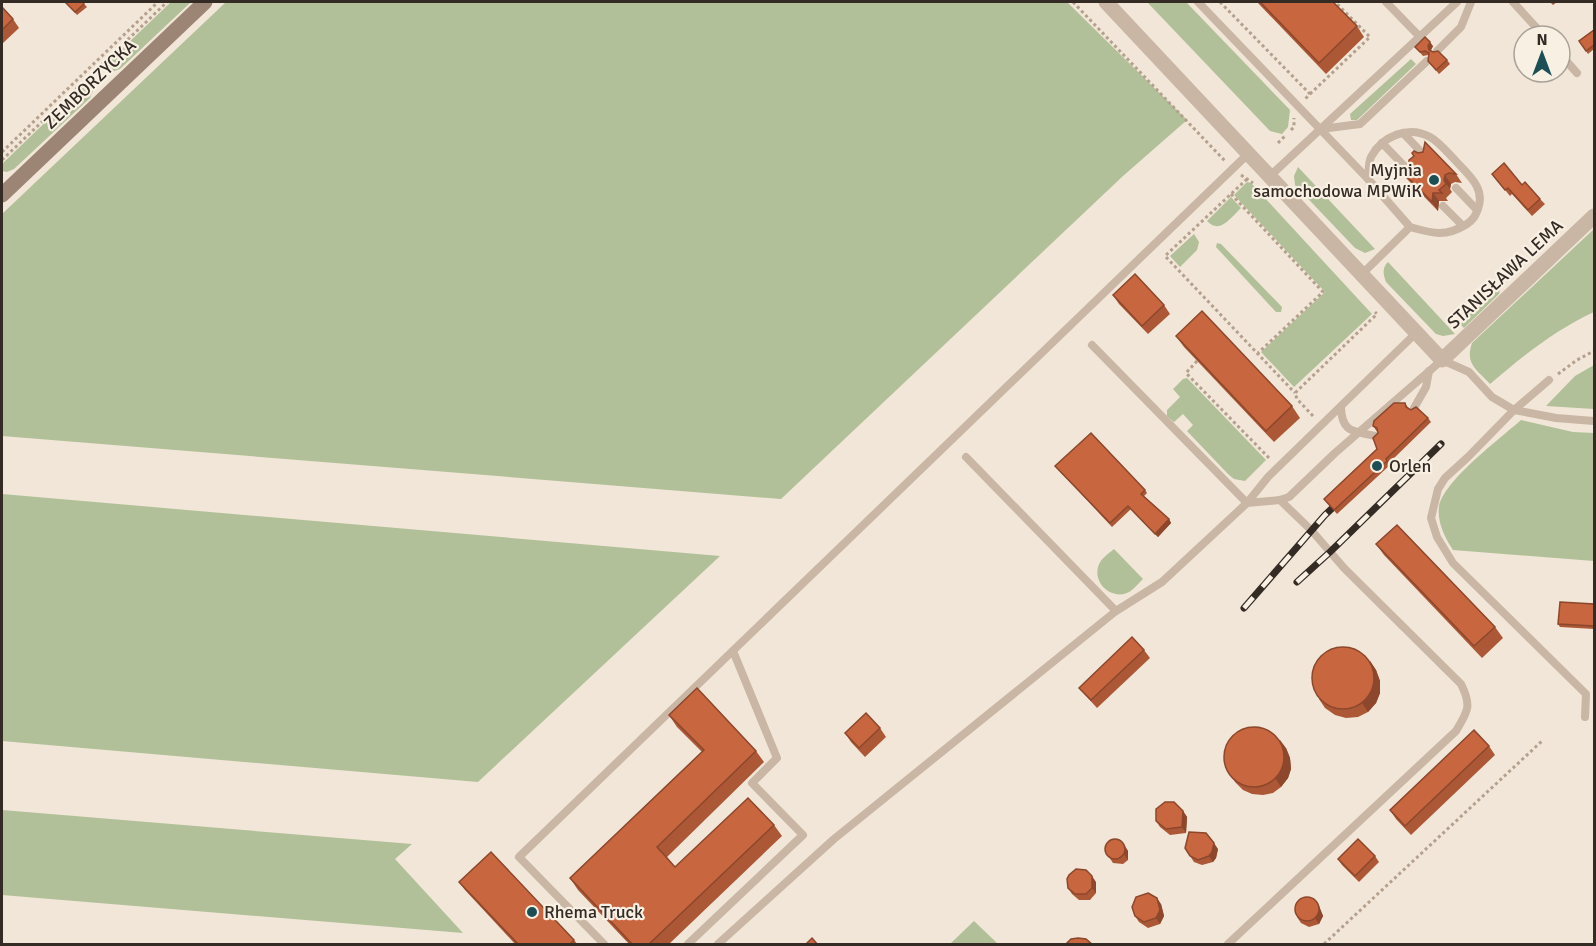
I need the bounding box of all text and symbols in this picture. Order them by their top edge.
north arrow [1512,24,1572,84]
text: N [1536,30,1548,50]
street label: ZEMBORZYCKA [39,35,141,133]
place label: Myjnia samochodowa MPWiK [1253,159,1422,202]
marker: Myjnia samochodowa MPWiK [1427,173,1441,187]
street label: STANISŁAWA LEMA [1443,215,1567,333]
place label: Orlen [1389,455,1431,477]
marker: Orlen [1370,459,1384,473]
place label: Rhema Truck [544,901,643,923]
marker: Rhema Truck [525,905,539,919]

